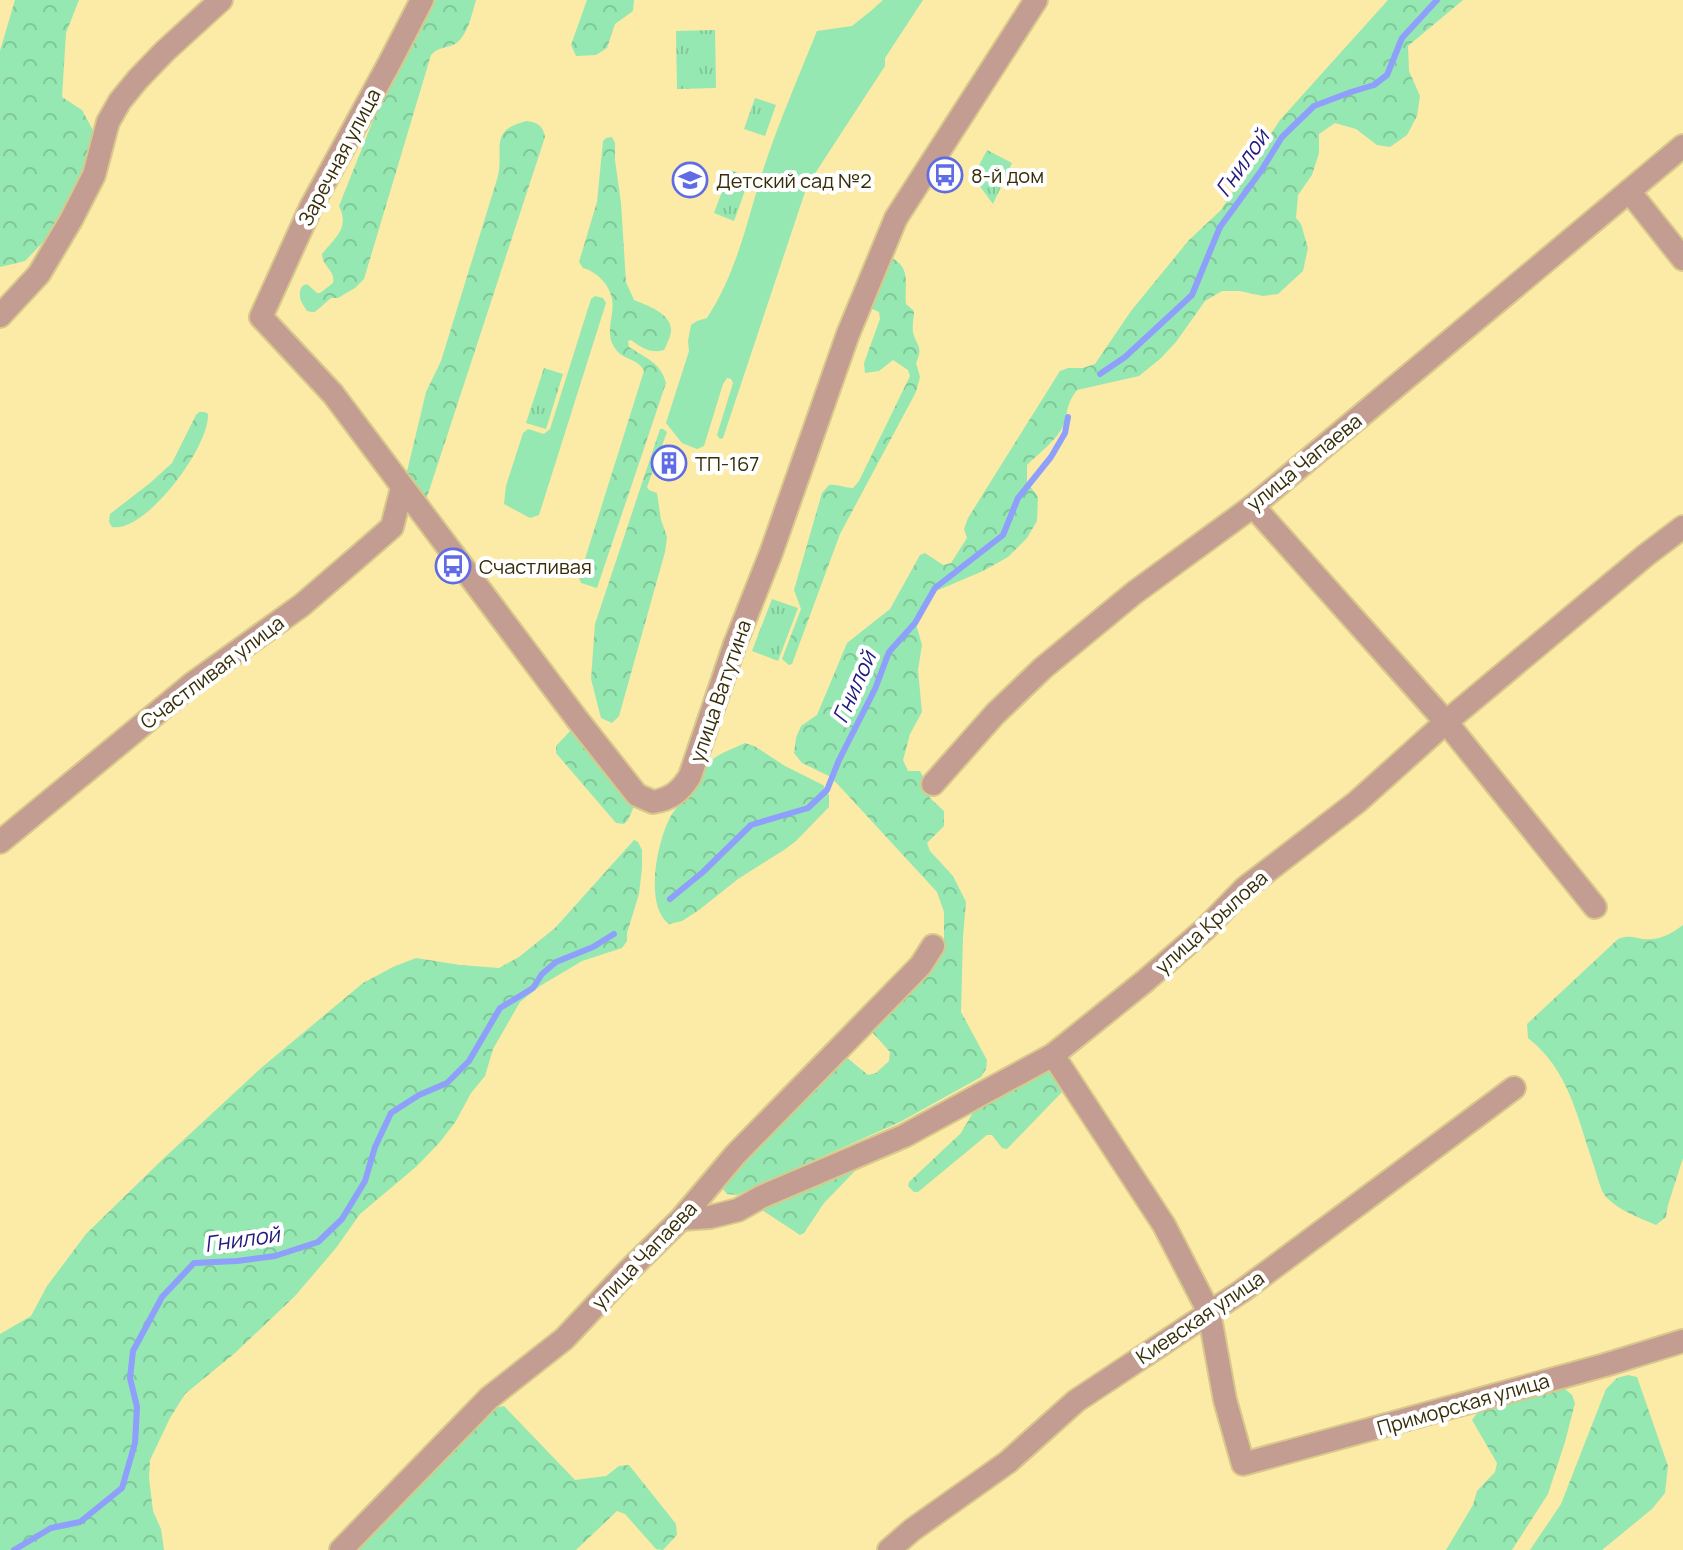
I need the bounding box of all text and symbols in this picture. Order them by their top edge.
street label: Заречная улица [291,84,387,230]
water label: Гнилой [1208,122,1277,202]
bus stop icon: 8-й дом [926,156,964,194]
school or university icon: Детский сад №2 [671,161,709,199]
place label: 8-й дом [971,162,1044,189]
place label: Детский сад №2 [716,167,872,194]
street label: улица Чапаева [1241,407,1367,517]
building icon: ТП-167 [650,444,688,482]
place label: ТП-167 [695,450,759,477]
bus stop icon: Счастливая [434,547,472,585]
place label: Счастливая [479,553,592,580]
street label: Счастливая улица [135,609,289,735]
street label: улица Ватутина [683,616,757,766]
water label: Гнилой [825,645,884,728]
street label: улица Крылова [1149,864,1273,980]
street label: улица Чапаева [585,1195,703,1315]
water label: Гнилой [203,1219,283,1259]
street label: Киевская улица [1131,1264,1269,1370]
street label: Приморская улица [1374,1366,1552,1442]

